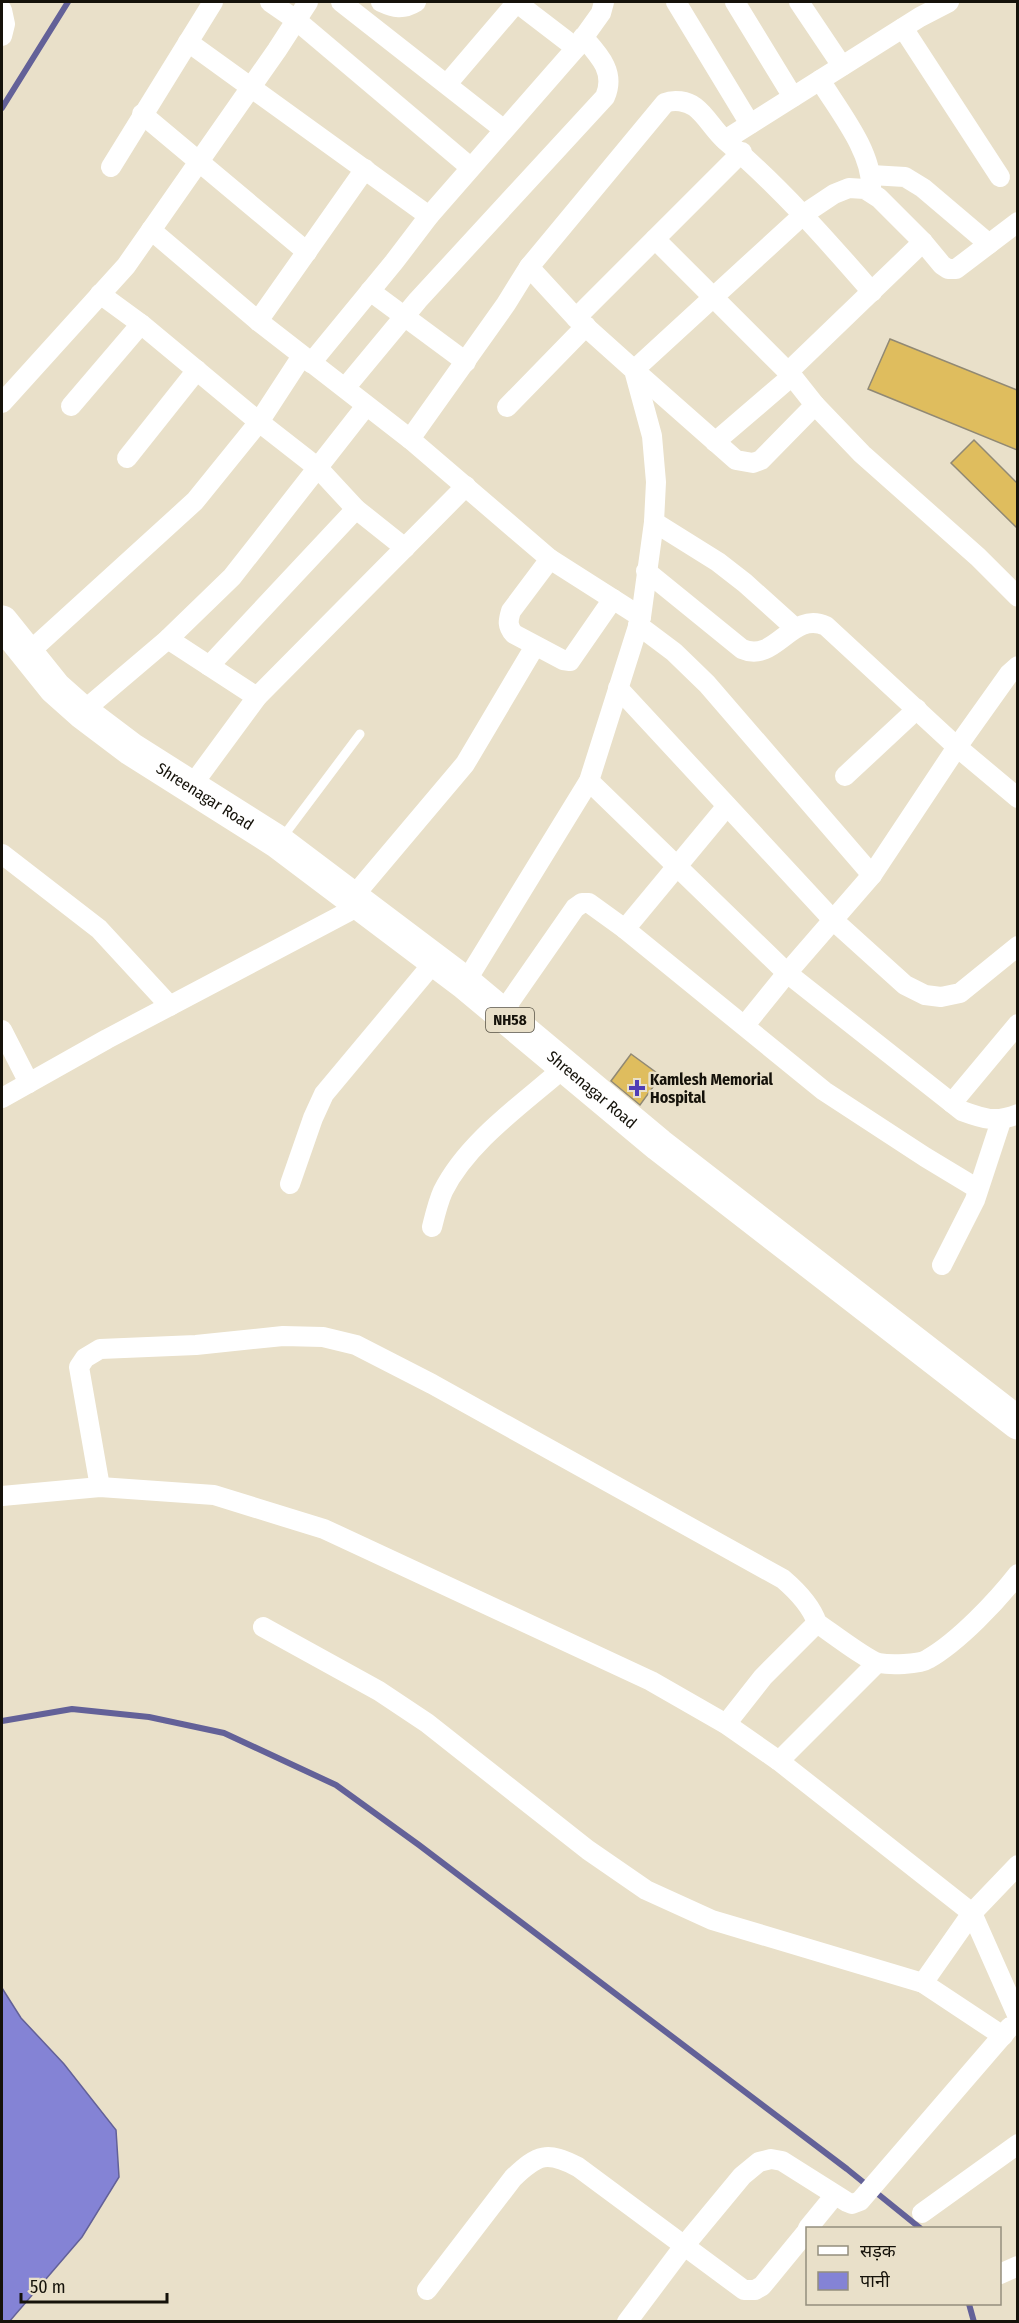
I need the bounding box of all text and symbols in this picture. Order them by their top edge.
street label: Shreenagar Road [153,758,257,834]
road number: NH58 [486,1008,534,1032]
street label: Shreenagar Road [543,1046,641,1132]
place label: Kamlesh Memorial Hospital [650,1070,774,1107]
marker: Kamlesh Memorial Hospital [628,1079,646,1097]
legend [806,2227,1001,2305]
text: सड़क [860,2240,897,2262]
scale bar [21,2266,166,2304]
text: पानी [860,2270,890,2292]
text: 50 m [30,2276,66,2298]

